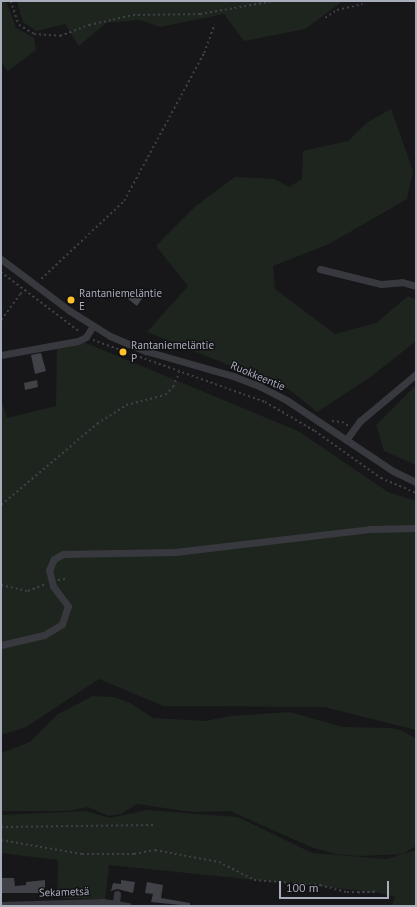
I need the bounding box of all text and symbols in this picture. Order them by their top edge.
place label: Rantaniemeläntie E [79,287,162,313]
marker: Rantaniemeläntie E [66,295,76,305]
place label: Rantaniemeläntie P [131,339,214,365]
marker: Rantaniemeläntie P [118,347,128,357]
street label: Ruokkeentie [229,359,287,393]
scale bar [281,873,391,899]
text: 100 m [286,880,319,895]
street label: Sekametsä [39,885,89,899]

